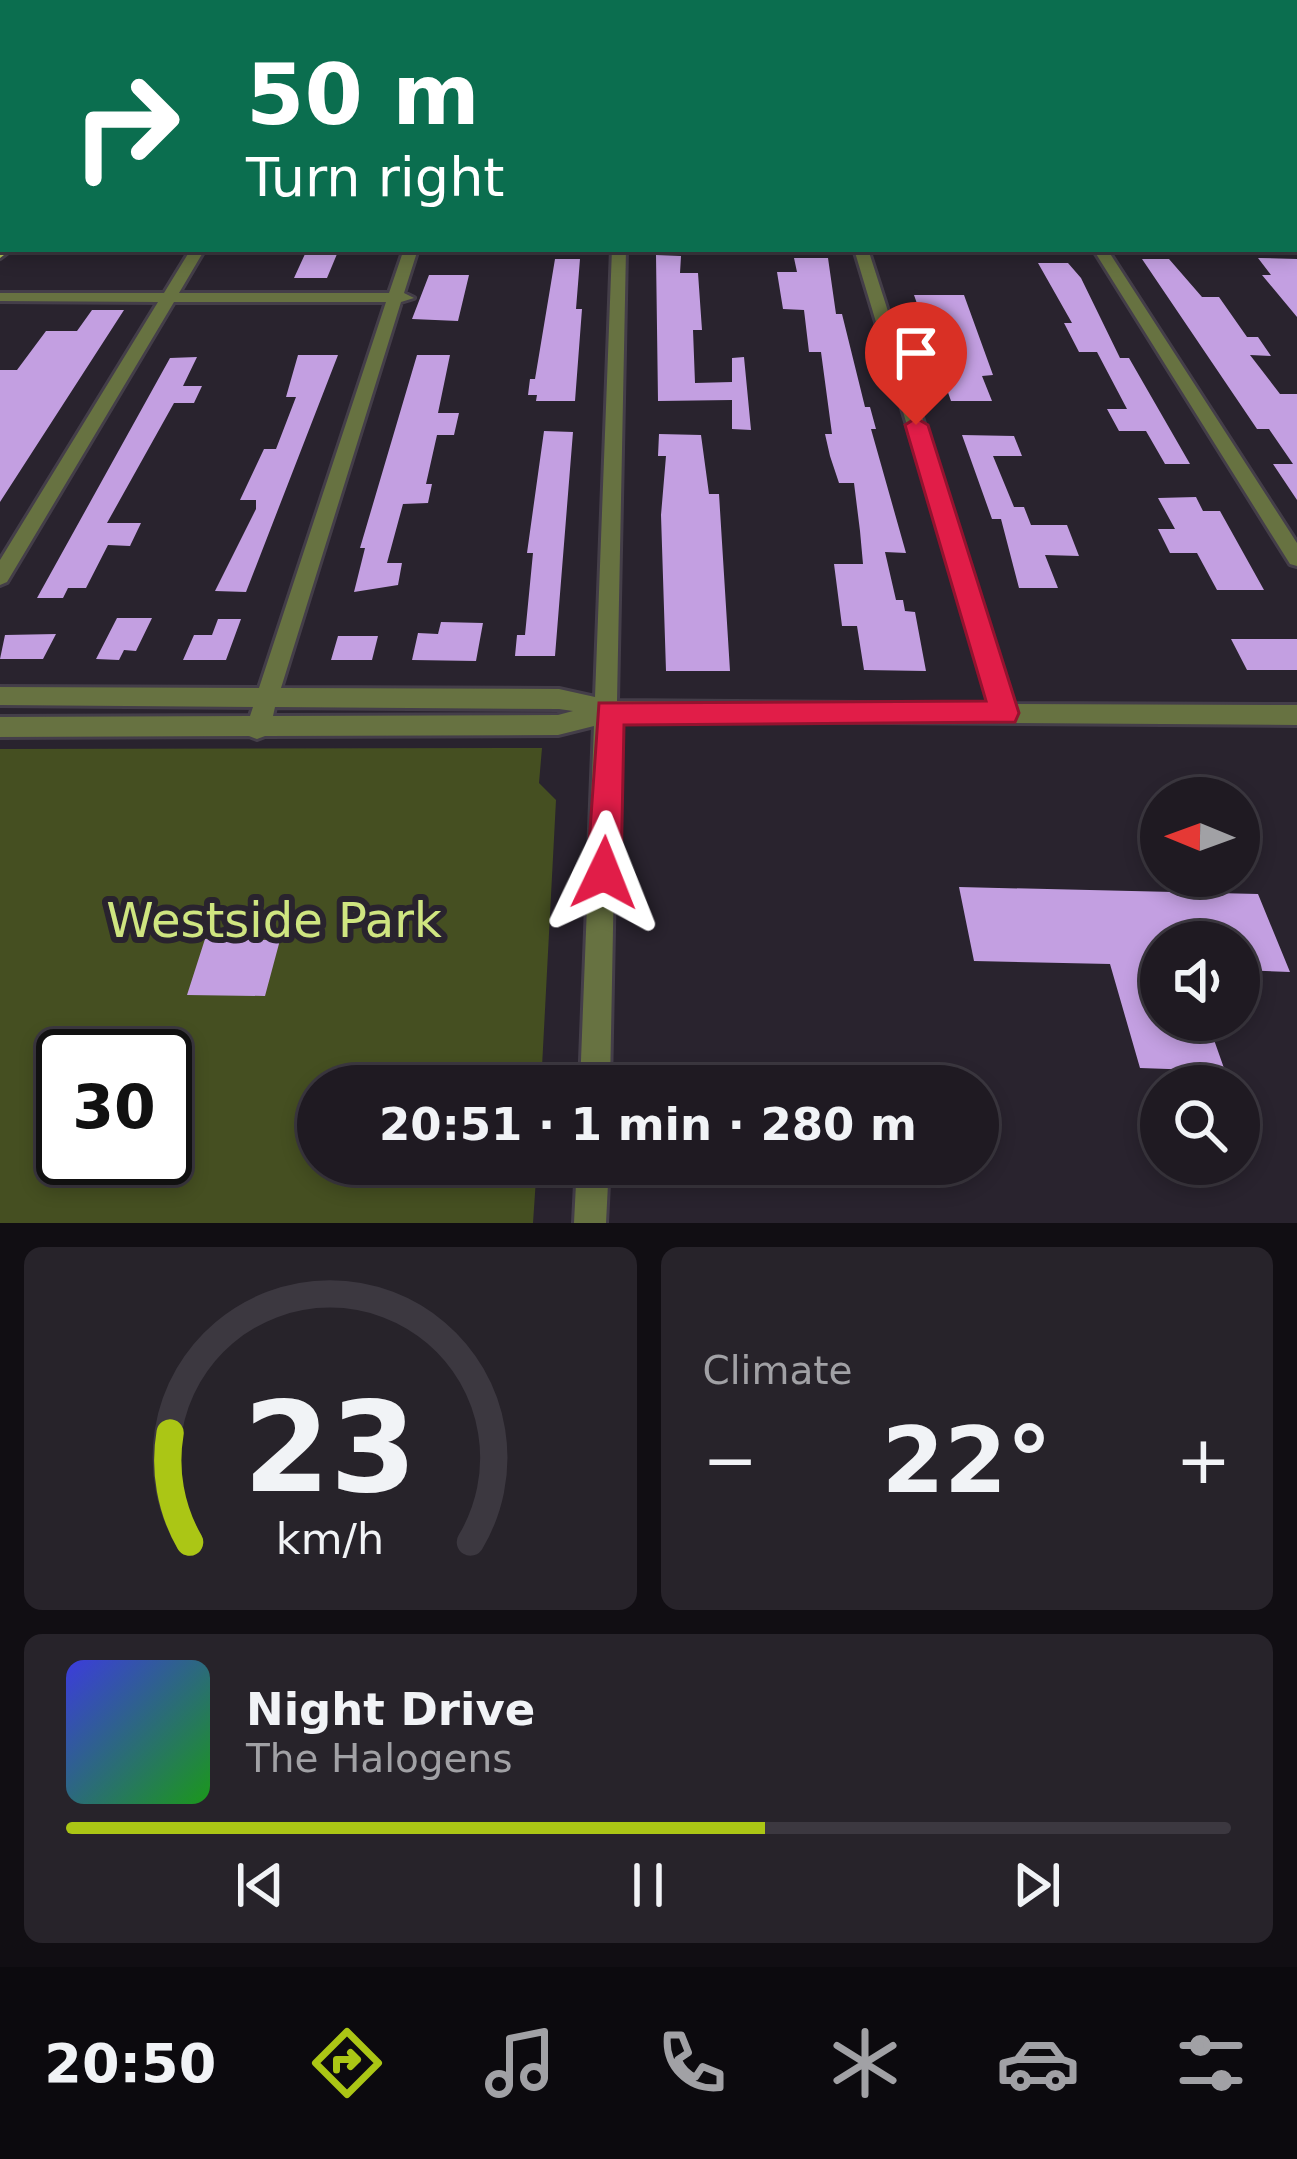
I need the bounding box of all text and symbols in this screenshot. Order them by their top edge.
text: 50 m [246,46,480,144]
icon: right [48,48,204,204]
text: Turn right [246,146,505,209]
pin [865,302,967,425]
icon: arrive [883,320,949,386]
north arrow [1140,777,1260,897]
map controls [1140,777,1260,1185]
position arrow [541,810,667,936]
park label: Westside Park [106,892,442,948]
button: sound [1140,921,1260,1041]
speed limit sign: 30 [36,1029,192,1185]
button: search [1140,1065,1260,1185]
text: 20:51 · 1 min · 280 m [379,1098,917,1151]
text: Climate [703,1348,853,1393]
text: 23 [243,1375,417,1520]
text: 22° [882,1408,1052,1513]
text: − [703,1422,758,1499]
text: + [1176,1422,1231,1499]
text: km/h [276,1513,384,1563]
text: Night Drive [246,1683,535,1736]
text: The Halogens [246,1736,513,1781]
icon: previous [227,1852,293,1918]
icon: pause [615,1852,681,1918]
icon: next [1004,1852,1070,1918]
icon: directions [305,2021,389,2105]
icon: music [478,2021,562,2105]
icon: phone [650,2021,734,2105]
icon: climate [823,2021,907,2105]
icon: car [996,2021,1080,2105]
icon: filters [1169,2021,1253,2105]
text: 20:50 [44,2032,216,2095]

